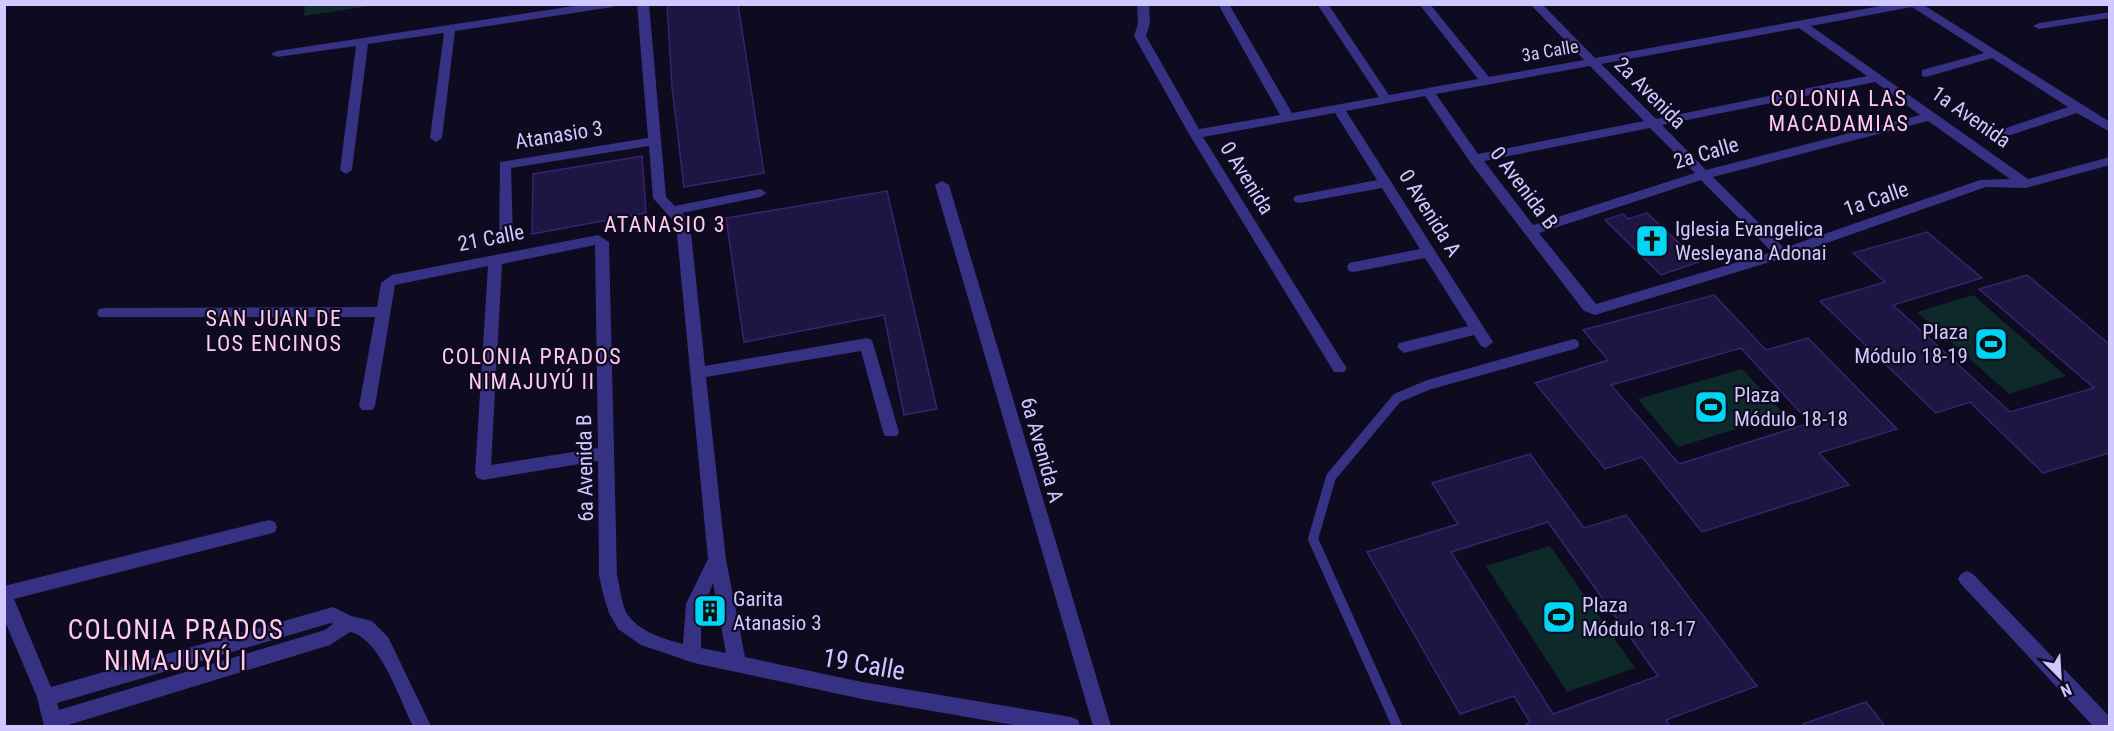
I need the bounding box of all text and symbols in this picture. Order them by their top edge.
street label: 3a Calle [1520,35,1580,66]
street label: 2a Avenida [1609,52,1691,134]
street label: 1a Avenida [1927,81,2015,153]
district label: COLONIA LAS MACADAMIAS [1769,86,1909,136]
street label: Atanasio 3 [513,116,605,154]
street label: 2a Calle [1671,132,1742,174]
street label: 0 Avenida [1215,137,1279,219]
street label: 0 Avenida B [1485,142,1563,234]
street label: 0 Avenida A [1394,165,1466,261]
street label: 1a Calle [1841,177,1912,221]
district label: ATANASIO 3 [604,212,726,237]
place label: Iglesia Evangelica Wesleyana Adonai [1675,217,1826,265]
street label: 21 Calle [456,220,526,256]
church icon: Iglesia Evangelica Wesleyana Adonai [1634,223,1670,259]
district label: SAN JUAN DE LOS ENCINOS [206,306,342,356]
place label: Plaza Módulo 18-19 [1854,320,1968,368]
sports icon: Plaza Módulo 18-19 [1973,326,2009,362]
district label: COLONIA PRADOS NIMAJUYÚ II [442,344,622,394]
place label: Plaza Módulo 18-18 [1734,383,1848,431]
sports icon: Plaza Módulo 18-18 [1693,389,1729,425]
street label: 6a Avenida A [1016,395,1068,505]
street label: 6a Avenida B [572,414,598,522]
place label: Garita Atanasio 3 [733,587,822,635]
building icon: Garita Atanasio 3 [692,593,728,629]
place label: Plaza Módulo 18-17 [1582,593,1696,641]
sports icon: Plaza Módulo 18-17 [1541,599,1577,635]
district label: COLONIA PRADOS NIMAJUYÚ I [68,614,284,677]
street label: 19 Calle [821,642,907,686]
north arrow [2030,647,2090,707]
text: N [2058,680,2074,701]

